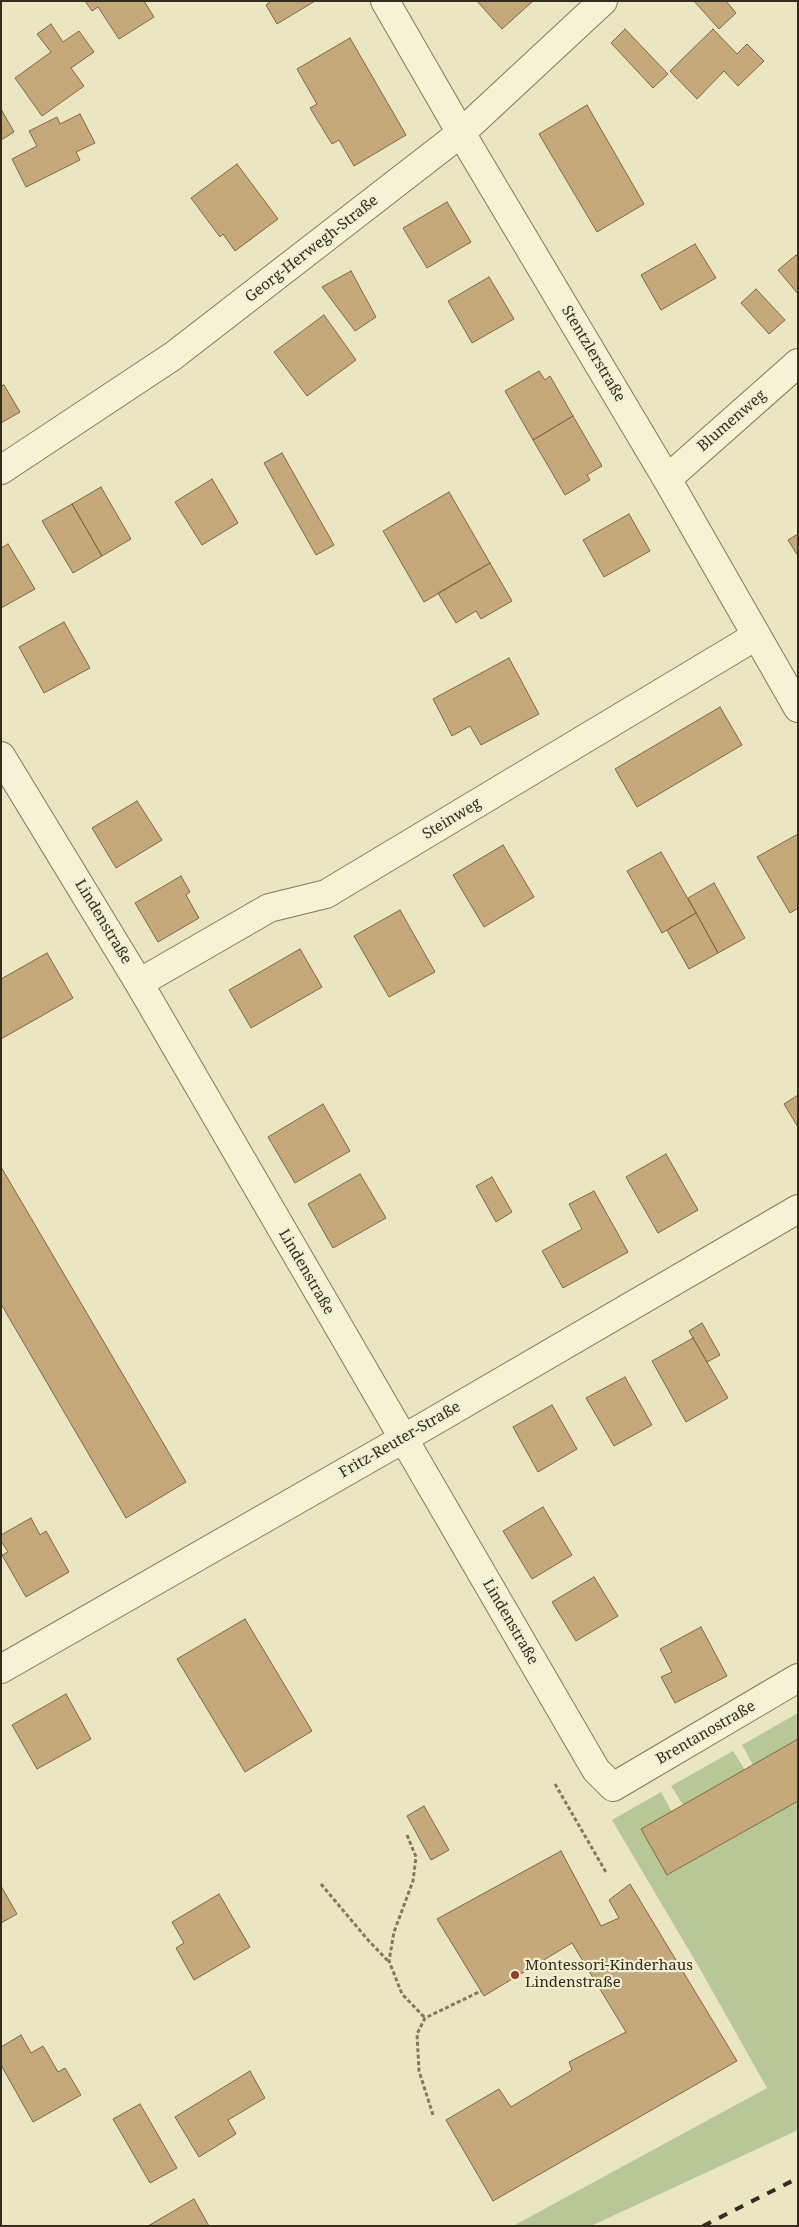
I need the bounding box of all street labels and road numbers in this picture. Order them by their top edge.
street label: Georg-Herwegh-Straße [242,192,382,306]
street label: Stentzlerstraße [557,303,629,405]
street label: Blumenweg [694,386,770,456]
street label: Steinweg [420,795,484,843]
street label: Lindenstraße [71,876,135,968]
street label: Lindenstraße [274,1226,338,1318]
street label: Fritz-Reuter-Straße [336,1398,464,1482]
street label: Lindenstraße [478,1576,542,1668]
street label: Brentanostraße [653,1697,759,1769]

